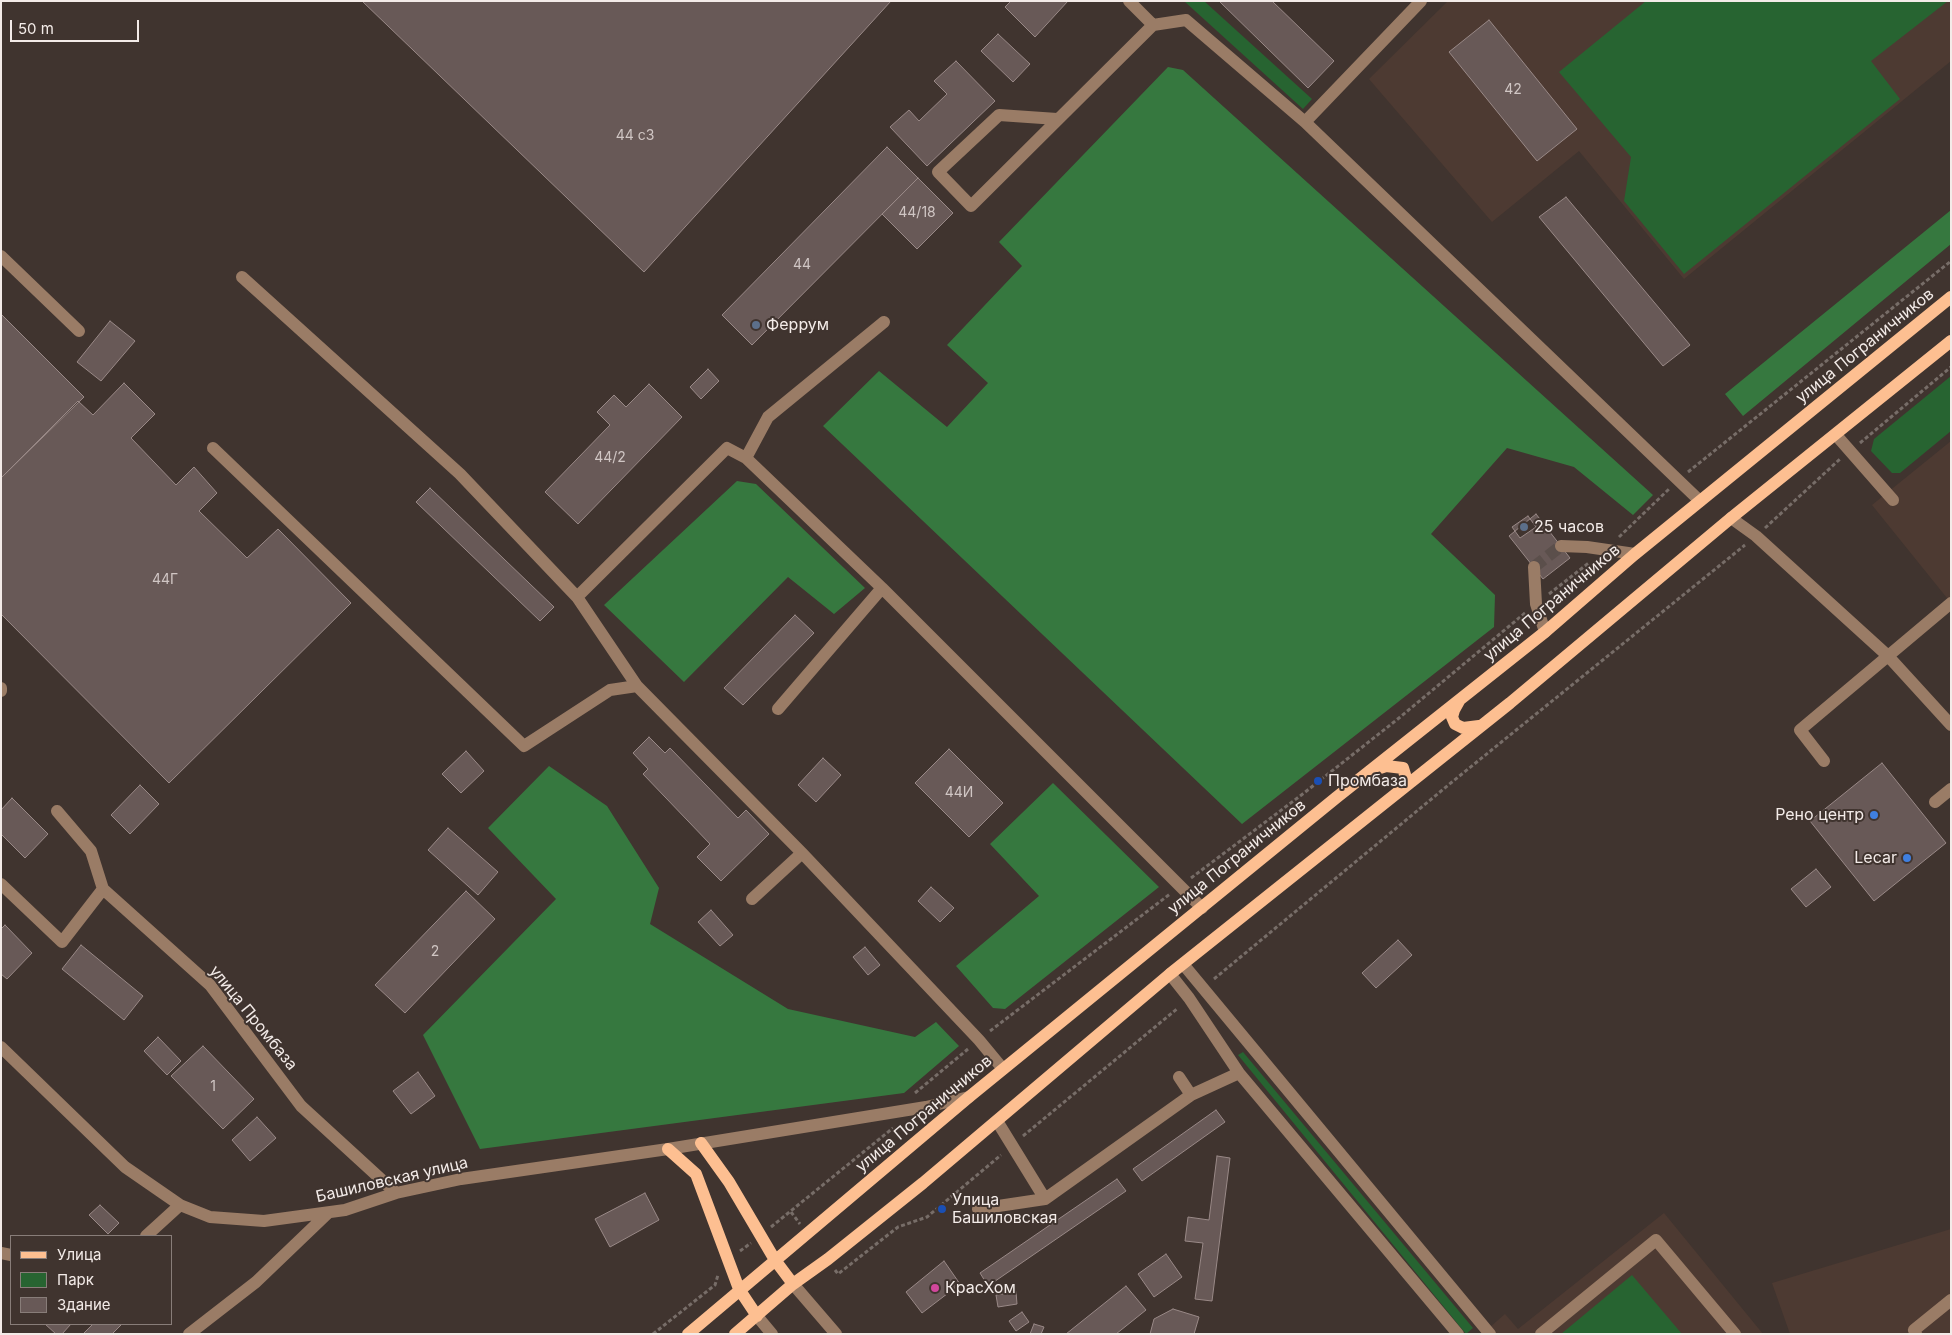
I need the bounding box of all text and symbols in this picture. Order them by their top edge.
scale bar [12,10,141,42]
text: 50 m [18,19,54,38]
house number: 42 [1504,82,1522,98]
house number: 44 с3 [616,128,654,144]
house number: 44/18 [898,205,936,221]
house number: 44 [793,257,811,273]
street label: улица Пограничников [1792,285,1938,407]
place label: Феррум [766,315,829,335]
marker: Феррум [750,319,762,331]
house number: 44/2 [594,450,626,466]
place label: 25 часов [1534,517,1604,537]
marker: 25 часов [1518,521,1530,533]
street label: улица Пограничников [1480,540,1624,666]
house number: 44Г [152,572,178,588]
place label: Промбаза [1328,771,1407,791]
marker: Промбаза [1312,775,1324,787]
house number: 44И [945,785,973,801]
street label: улица Пограничников [1164,796,1310,918]
place label: Рено центр [1775,805,1864,825]
marker: Рено центр [1868,809,1880,821]
place label: Lecar [1854,848,1897,868]
marker: Lecar [1901,852,1913,864]
house number: 2 [431,944,439,960]
street label: улица Промбаза [205,962,301,1074]
street label: улица Пограничников [852,1051,996,1177]
house number: 1 [210,1079,216,1095]
street label: Башиловская улица [314,1153,470,1207]
place label: Улица Башиловская [952,1190,1057,1228]
marker: Улица Башиловская [936,1203,948,1215]
legend [10,1235,172,1325]
text: Улица [57,1245,101,1264]
text: Парк [57,1270,94,1289]
place label: КрасХом [945,1278,1016,1298]
marker: КрасХом [929,1282,941,1294]
text: Здание [57,1295,111,1314]

